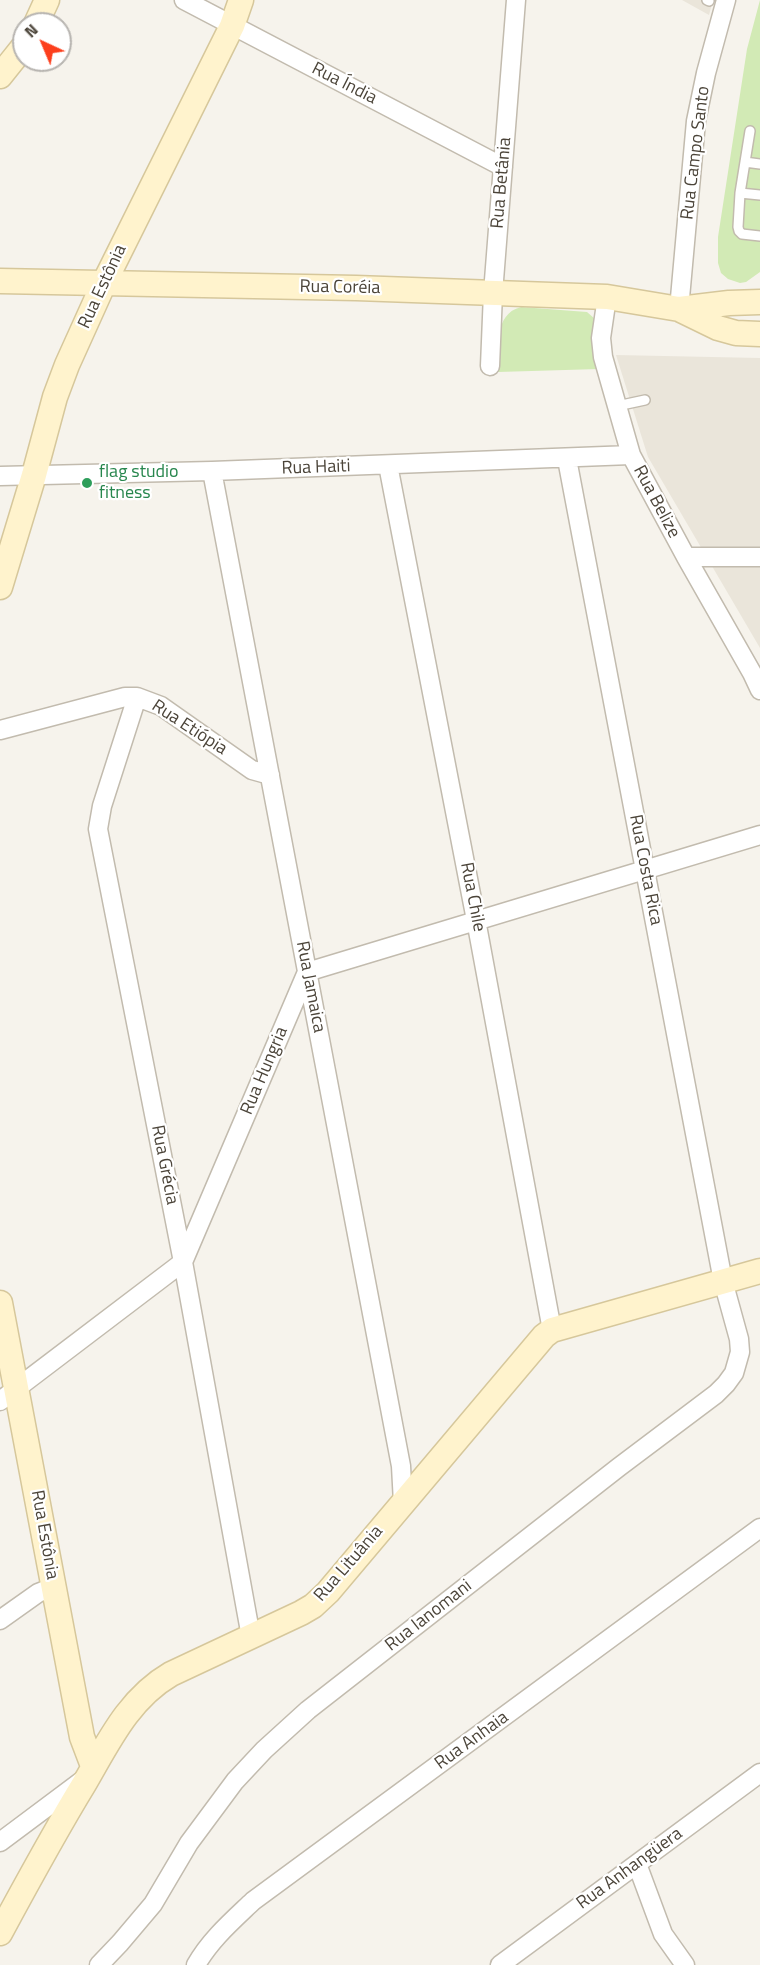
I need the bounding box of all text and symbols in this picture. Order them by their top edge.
north arrow [12,12,72,72]
text: N [19,18,43,43]
street label: Rua Índia [308,58,380,110]
street label: Rua Campo Santo [677,85,715,221]
street label: Rua Betânia [487,136,517,230]
street label: Rua Estônia [74,241,132,333]
street label: Rua Coréia [299,276,381,300]
street label: Rua Haiti [281,456,351,480]
place label: flag studio fitness [99,462,179,504]
street label: Rua Belize [628,462,684,542]
marker: flag studio fitness [80,476,94,490]
street label: Rua Etiópia [147,696,231,760]
street label: Rua Costa Rica [624,813,666,927]
street label: Rua Chile [455,860,489,934]
street label: Rua Jamaica [291,939,329,1035]
street label: Rua Hungria [237,1024,293,1118]
street label: Rua Grécia [146,1123,182,1207]
street label: Rua Estônia [26,1489,62,1581]
street label: Rua Lituânia [310,1522,388,1606]
street label: Rua Ianomani [381,1576,477,1656]
street label: Rua Anhaia [431,1707,513,1775]
street label: Rua Anhangüera [573,1823,687,1915]

